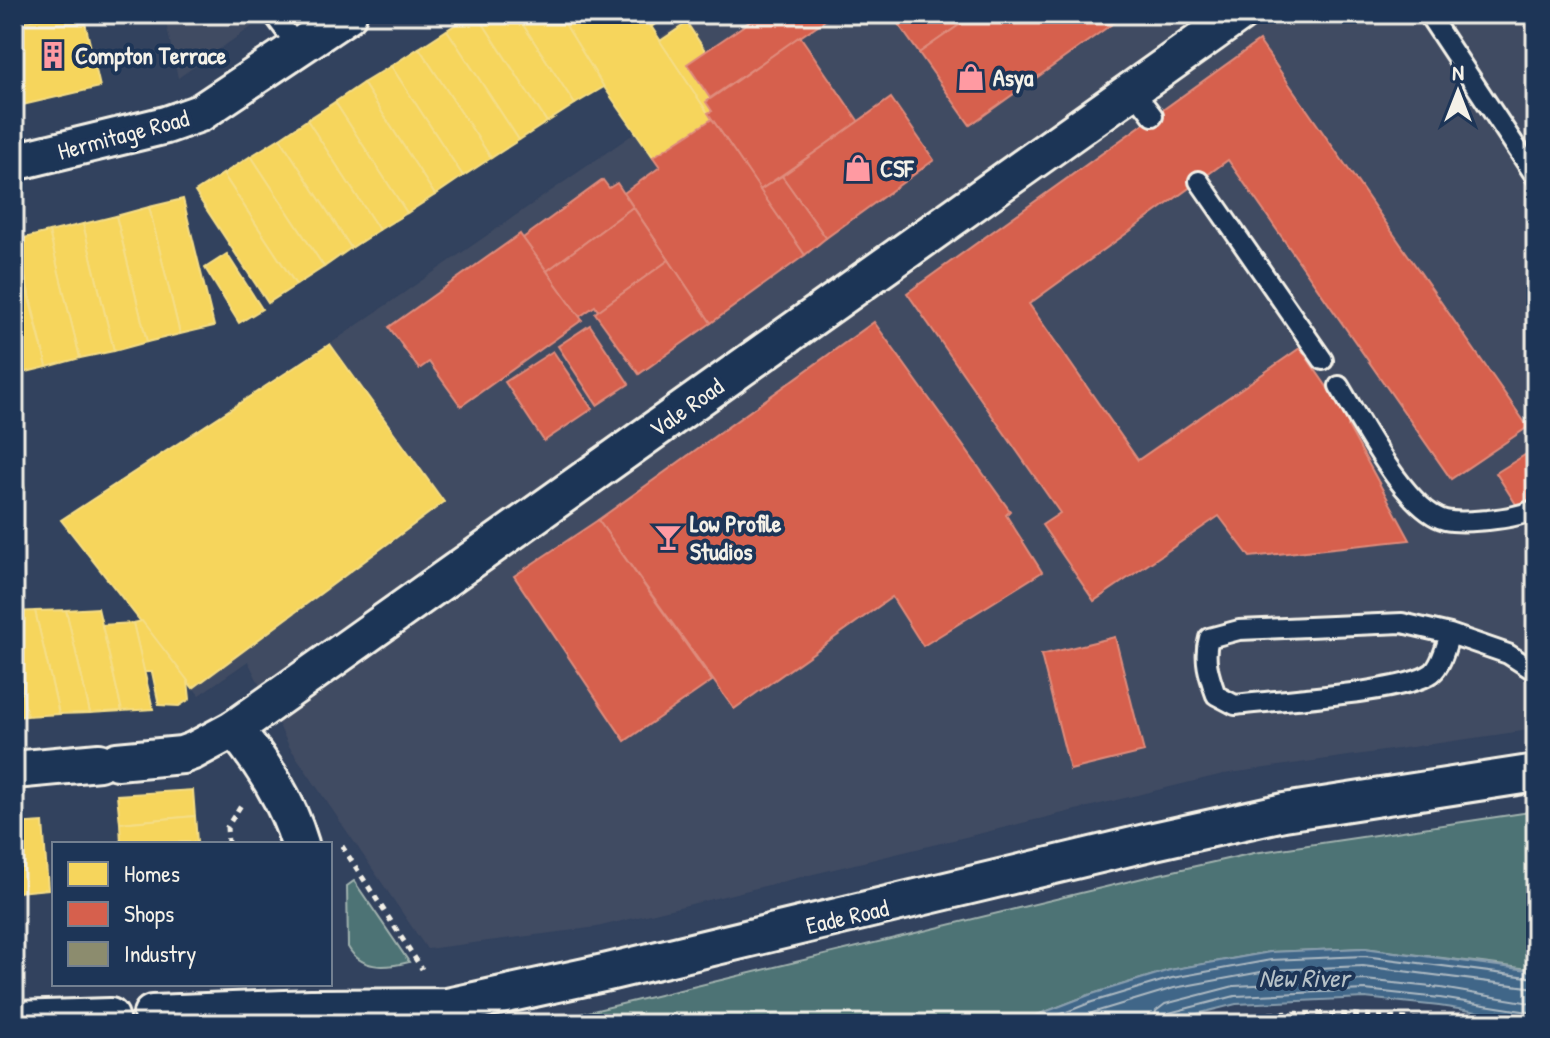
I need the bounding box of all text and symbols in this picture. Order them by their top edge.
place label: Compton Terrace [75,39,227,72]
building icon: Compton Terrace [38,40,68,70]
north arrow [1418,52,1498,132]
text: N [1452,57,1464,87]
place label: Asya [993,61,1034,94]
shop icon: Asya [956,62,986,92]
street label: Hermitage Road [54,101,192,167]
place label: CSF [880,152,914,184]
shop icon: CSF [843,153,873,183]
street label: Vale Road [643,370,729,444]
place label: Low Profile Studios [690,507,782,567]
bar icon: Low Profile Studios [653,522,683,552]
legend [52,842,332,986]
text: Homes [124,857,180,889]
street label: Eade Road [803,891,891,941]
text: Shops [124,897,174,929]
text: Industry [124,937,196,969]
water label: New River [1259,960,1352,995]

